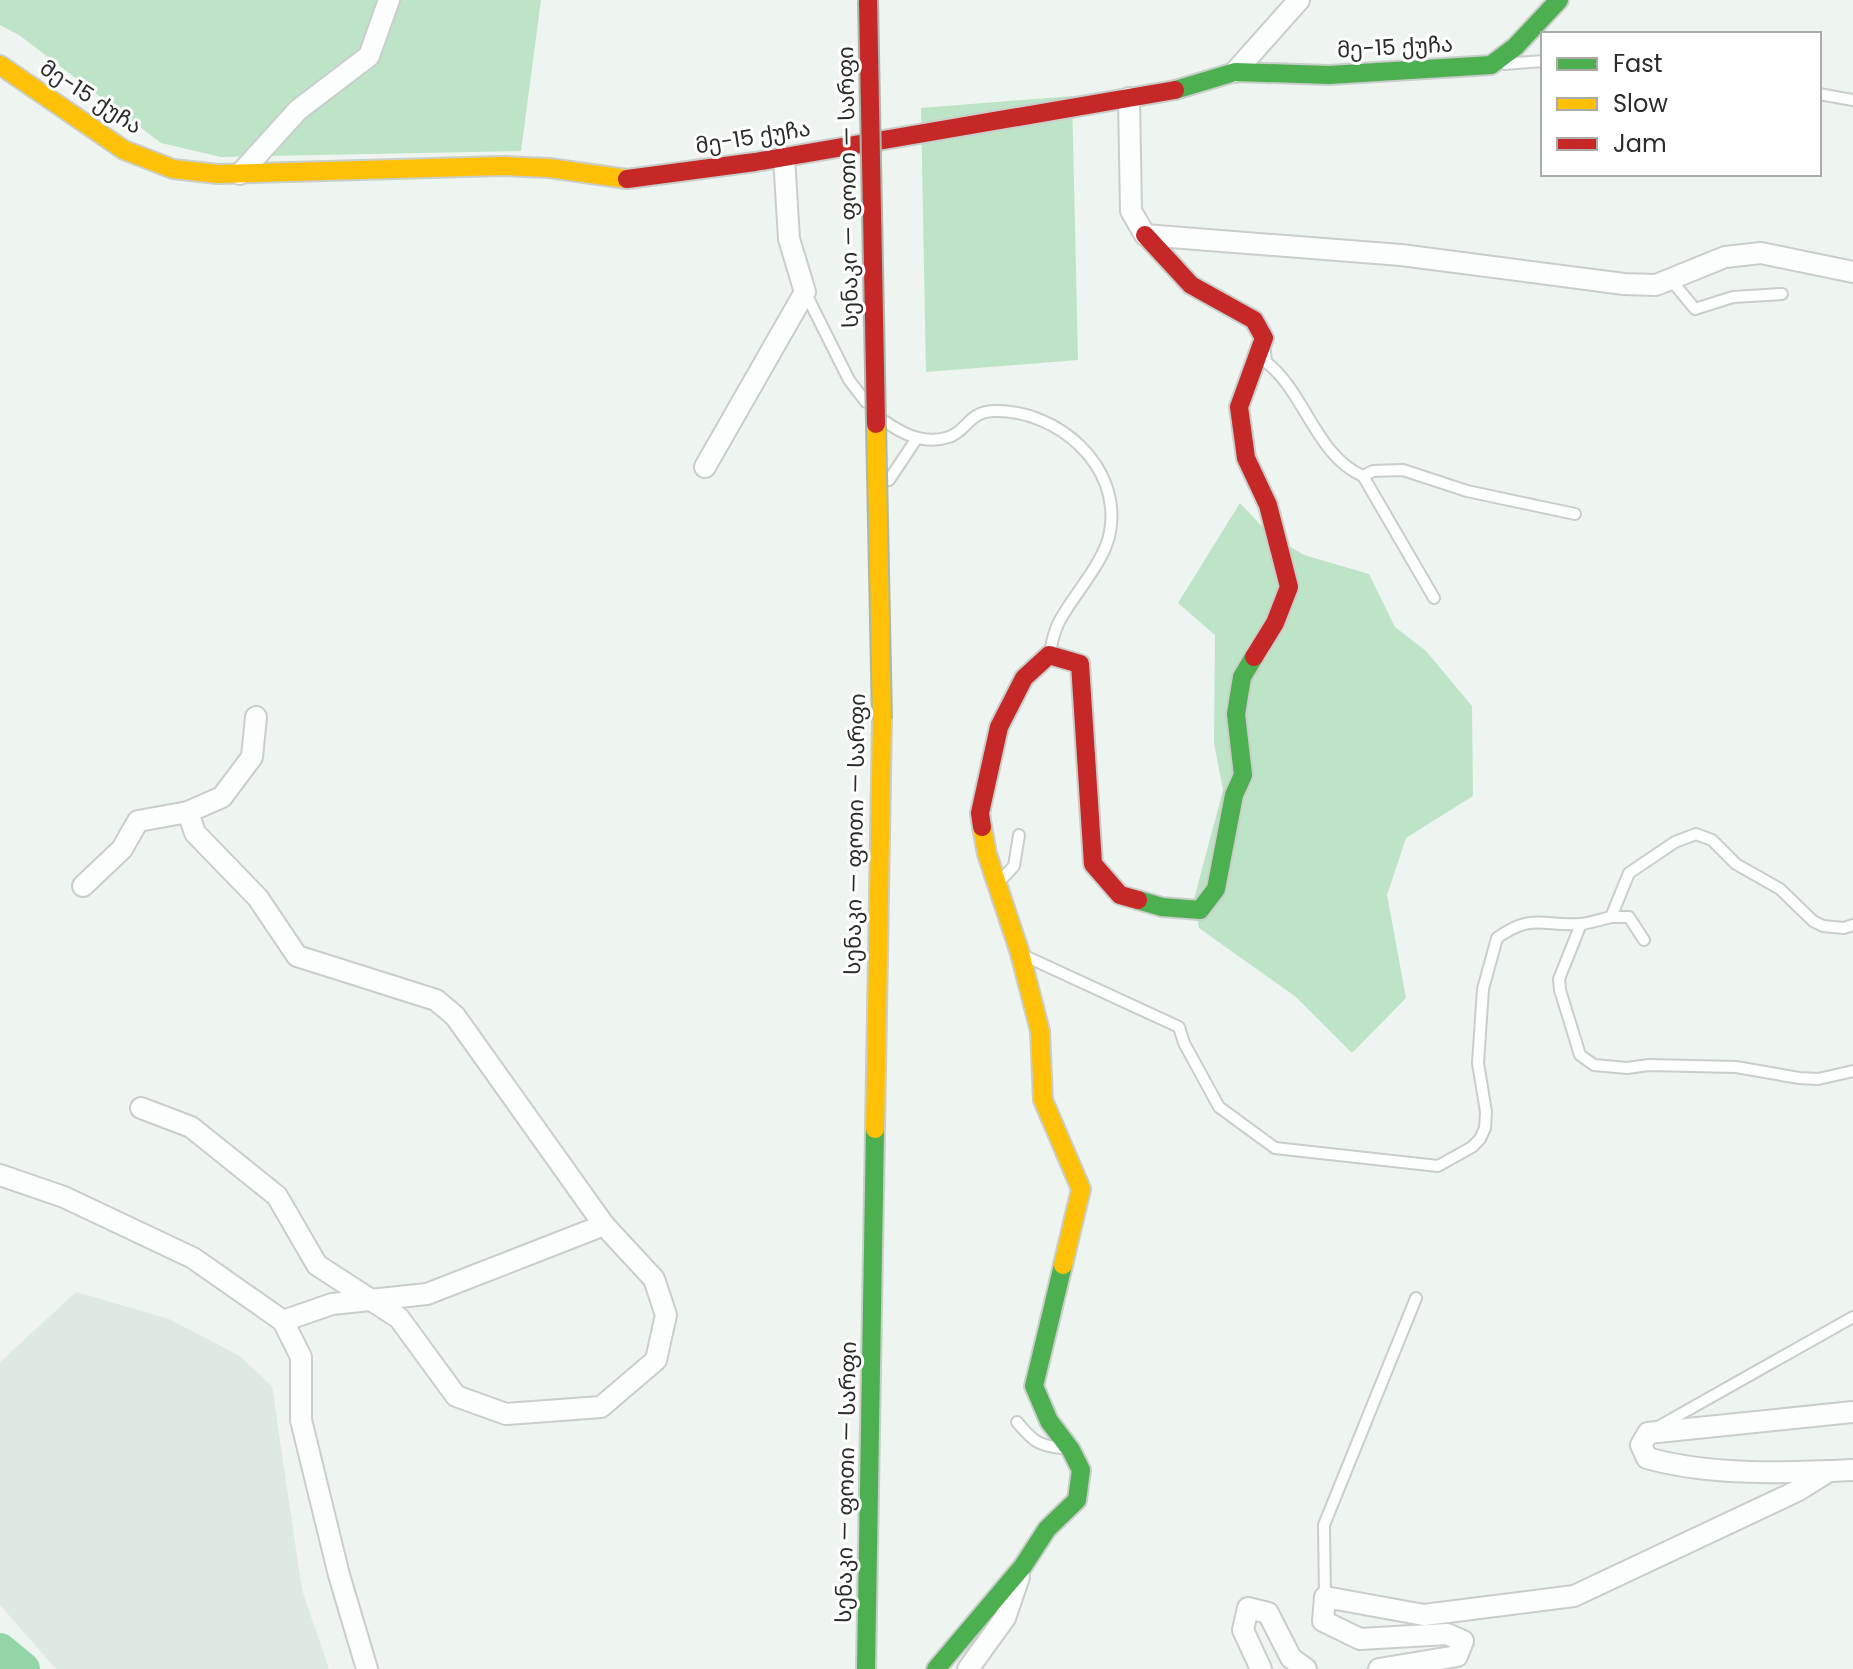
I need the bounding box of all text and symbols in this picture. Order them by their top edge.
street label: მე-15 ქუჩა [1336,28,1454,66]
legend [1541,32,1821,176]
street label: სენაკი — ფოთი — სარფი [830,46,866,328]
text: Fast [1613,47,1663,80]
street label: მე-15 ქუჩა [34,52,148,142]
text: Slow [1613,87,1668,120]
street label: მე-15 ქუჩა [693,113,813,161]
text: Jam [1613,127,1667,160]
street label: სენაკი — ფოთი — სარფი [837,693,873,975]
street label: სენაკი — ფოთი — სარფი [828,1341,864,1623]

